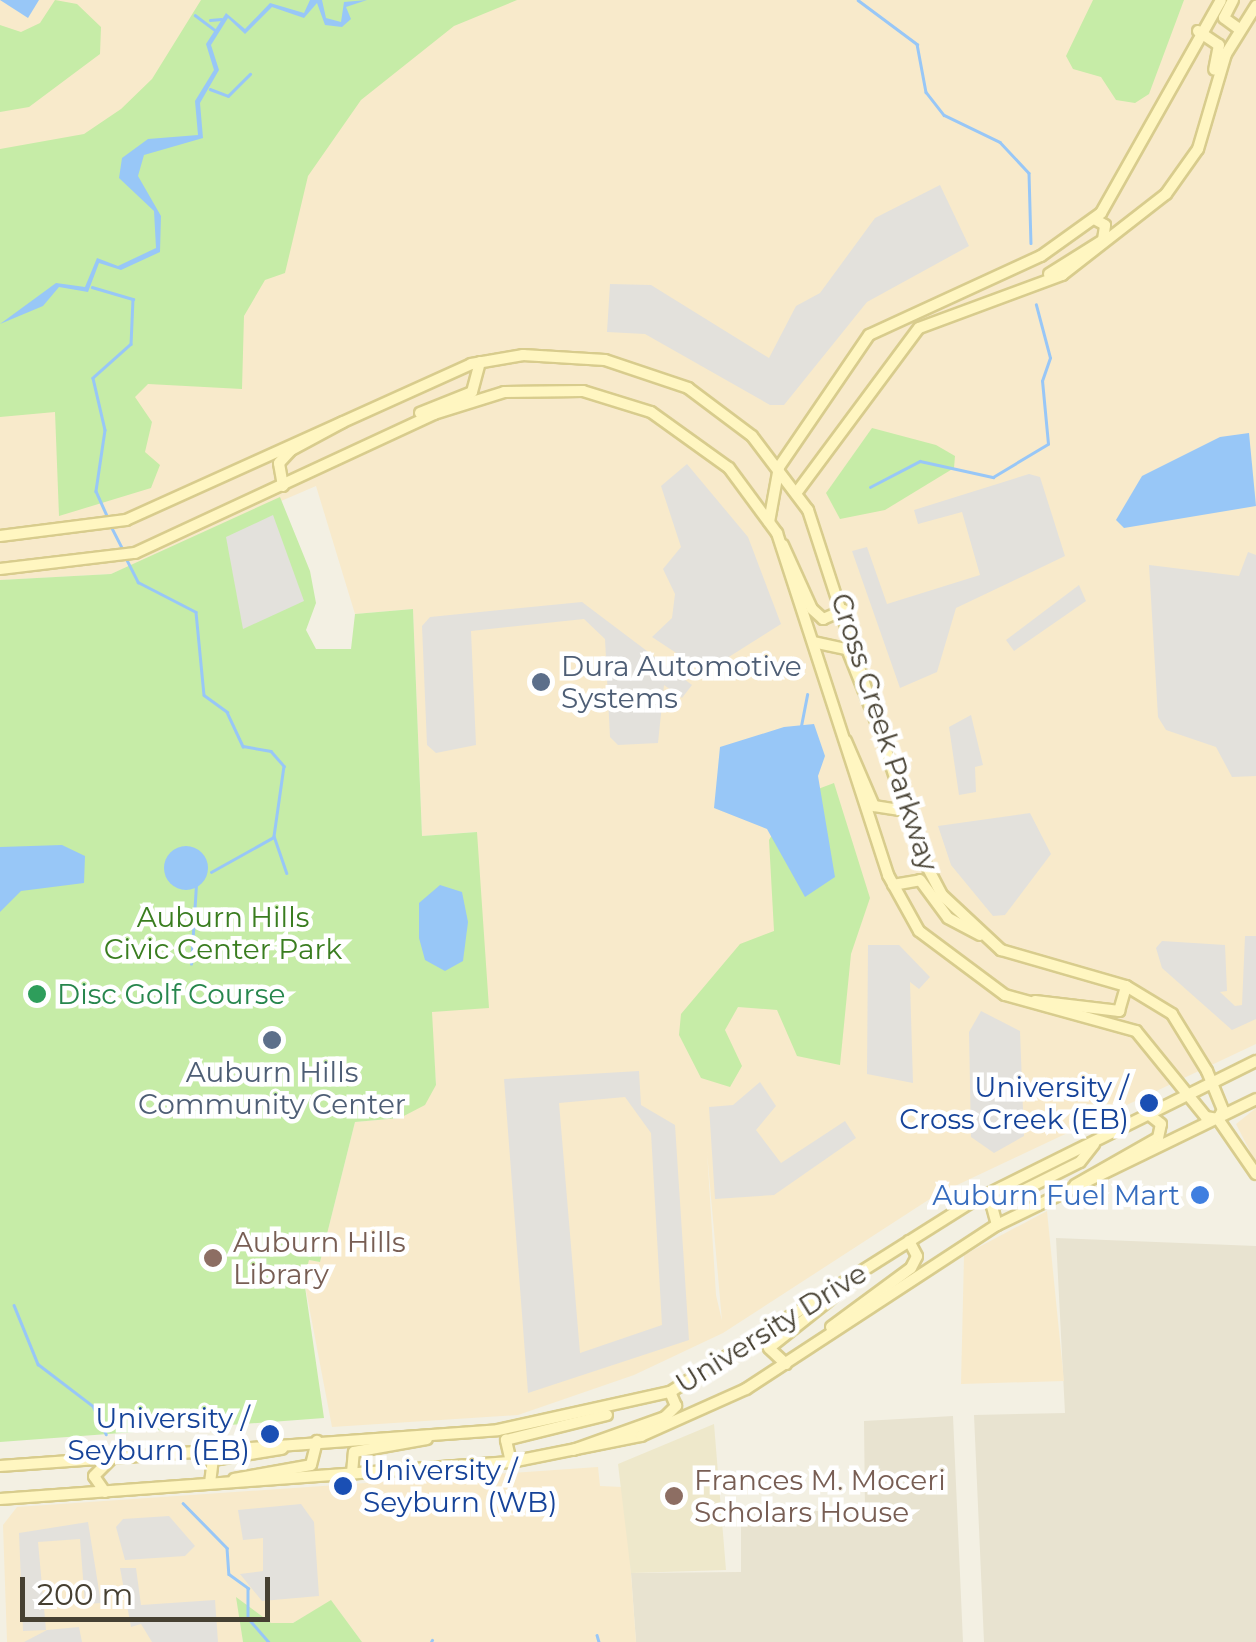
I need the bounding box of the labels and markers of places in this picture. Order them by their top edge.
place label: Dura Automotive Systems [561,649,802,715]
marker: Dura Automotive Systems [530,671,552,693]
place label: Disc Golf Course [57,977,285,1011]
marker: Disc Golf Course [26,983,48,1005]
marker: Auburn Hills Community Center [261,1029,283,1051]
place label: Auburn Hills Community Center [138,1055,406,1121]
place label: University / Cross Creek (EB) [899,1070,1129,1136]
marker: University / Cross Creek (EB) [1138,1092,1160,1114]
place label: Auburn Fuel Mart [932,1178,1180,1212]
marker: Auburn Fuel Mart [1189,1184,1211,1206]
place label: Auburn Hills Library [233,1225,406,1291]
marker: Auburn Hills Library [202,1247,224,1269]
place label: University / Seyburn (EB) [68,1401,250,1467]
marker: University / Seyburn (EB) [259,1423,281,1445]
place label: University / Seyburn (WB) [363,1453,557,1519]
place label: Frances M. Moceri Scholars House [694,1463,946,1529]
marker: University / Seyburn (WB) [332,1475,354,1497]
marker: Frances M. Moceri Scholars House [663,1485,685,1507]

